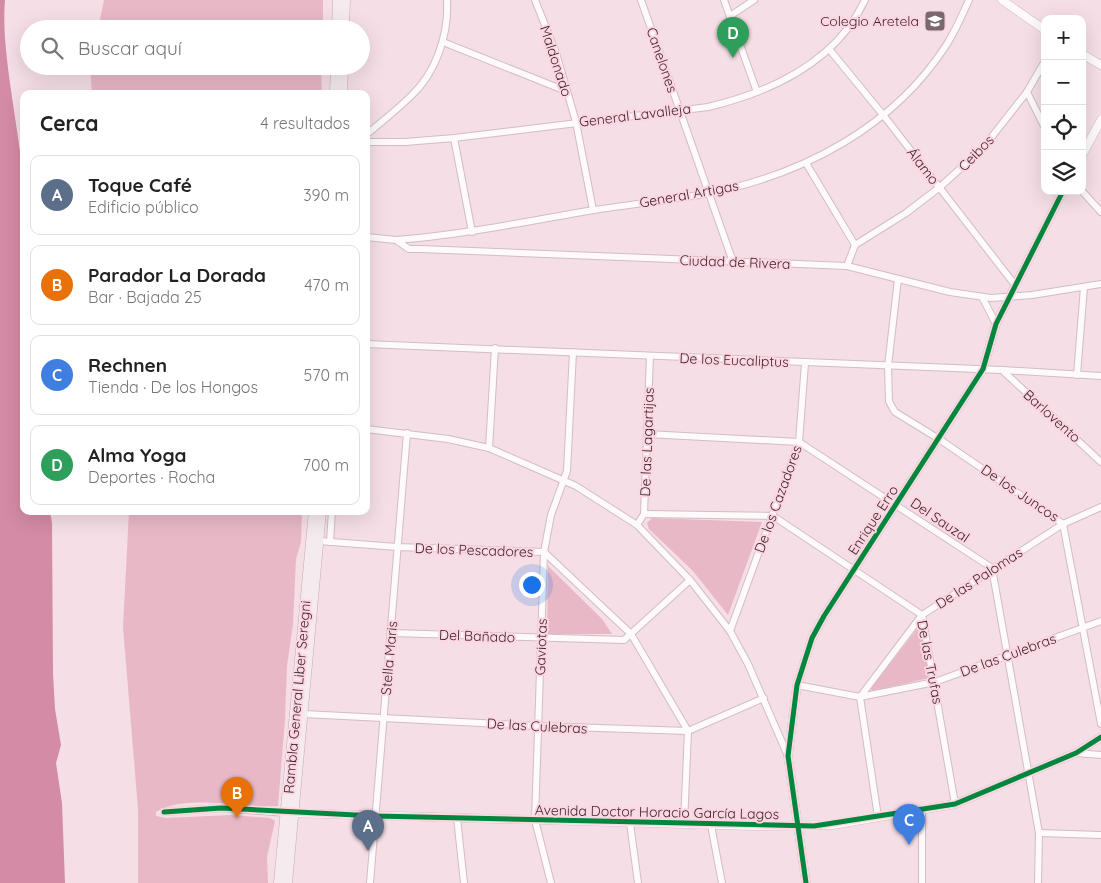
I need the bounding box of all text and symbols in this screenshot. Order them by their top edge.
school or university icon: Colegio Aretela [923,9,947,33]
place label: Colegio Aretela [820,12,919,30]
map controls [1041,15,1086,195]
button: + [1041,15,1086,60]
pin: D [717,17,749,58]
search box [20,20,370,75]
street label: Maldonado [536,23,576,99]
street label: Canelones [642,25,682,95]
icon: search [38,34,66,62]
text: Buscar aquí [78,36,182,60]
button: − [1041,60,1086,105]
street label: General Lavalleja [578,99,692,131]
button: locate [1041,105,1086,150]
text: Cerca [40,110,98,136]
text: 4 resultados [260,113,350,133]
street label: Ceibos [954,131,998,175]
street label: Álamo [903,144,943,188]
button: layers [1041,150,1086,195]
text: Toque Café [88,173,192,197]
street label: General Artigas [638,176,740,212]
text: A [52,185,62,205]
text: 390 m [303,185,349,205]
text: Edificio público [88,197,199,217]
street label: Ciudad de Rivera [679,251,791,273]
text: Parador La Dorada [88,263,266,287]
text: B [52,275,62,295]
text: 470 m [304,275,349,295]
text: Bar · Bajada 25 [88,287,202,307]
street label: De los Eucaliptus [679,349,789,371]
text: Rechnen [88,353,167,377]
text: C [52,365,62,385]
text: 570 m [304,365,349,385]
text: Tienda · De los Hongos [88,377,258,397]
street label: Barlovento [1020,386,1084,446]
street label: De las Lagartijas [636,387,658,497]
text: Alma Yoga [88,443,186,467]
street label: De los Cazadores [750,443,806,555]
text: D [51,455,63,475]
text: 700 m [303,455,349,475]
street label: De los Juncos [978,460,1062,526]
text: Deportes · Rocha [88,467,215,487]
street label: Enrique Erro [844,482,902,558]
street label: Del Sauzal [907,494,973,546]
street label: De los Pescadores [414,539,534,561]
street label: De las Palomas [932,543,1026,613]
your location [519,572,545,598]
street label: Rambla General Liber Seregni [280,600,314,794]
street label: Gaviotas [531,618,551,676]
street label: De las Trufas [913,619,947,705]
street label: Stella Maris [377,620,401,696]
street label: Del Bañado [439,626,515,646]
street label: De las Culebras [958,629,1058,681]
street label: De las Culebras [486,714,588,738]
pin: B [221,777,253,818]
street label: Avenida Doctor Horacio García Lagos [535,801,779,823]
pin: C [893,804,925,845]
pin: A [352,810,384,851]

